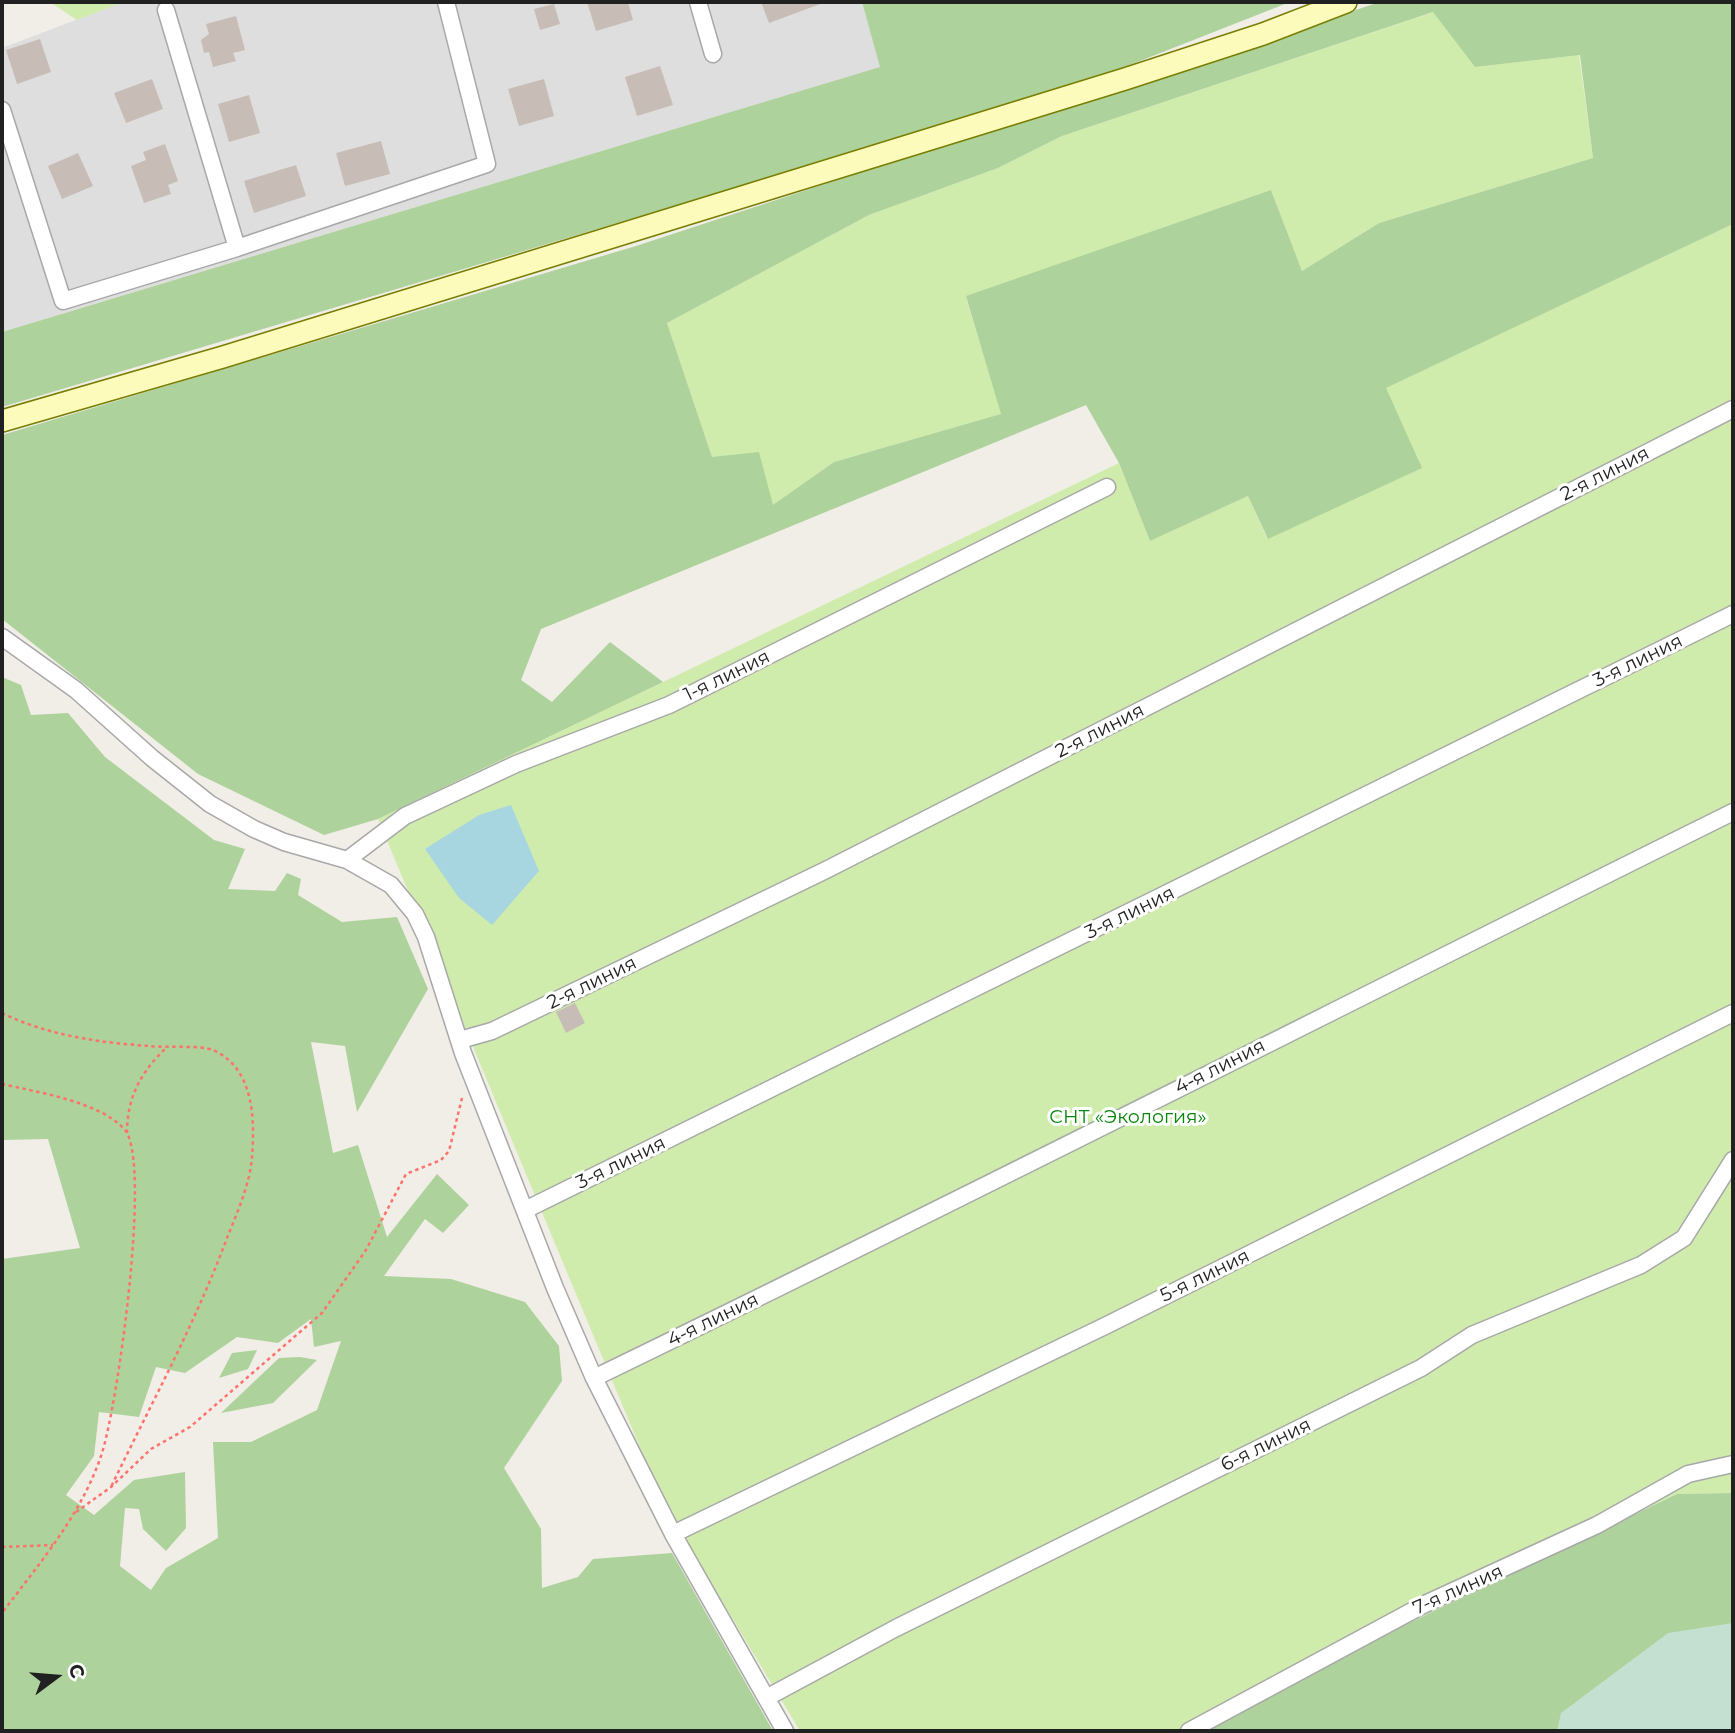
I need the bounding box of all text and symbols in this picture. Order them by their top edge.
street label: 2-я линия [1557,442,1653,506]
street label: 3-я линия [1590,630,1686,692]
street label: 1-я линия [680,645,774,707]
street label: 2-я линия [1052,699,1148,763]
street label: 3-я линия [1082,882,1178,944]
street label: 2-я линия [544,952,640,1014]
street label: 4-я линия [1171,1034,1269,1100]
park label: СНТ «Экология» [1049,1106,1207,1128]
street label: 3-я линия [573,1132,669,1194]
street label: 5-я линия [1157,1245,1253,1307]
street label: 4-я линия [664,1288,762,1352]
street label: 6-я линия [1217,1413,1315,1477]
street label: 7-я линия [1409,1560,1507,1620]
north arrow [21,1642,91,1712]
text: С [64,1661,90,1681]

